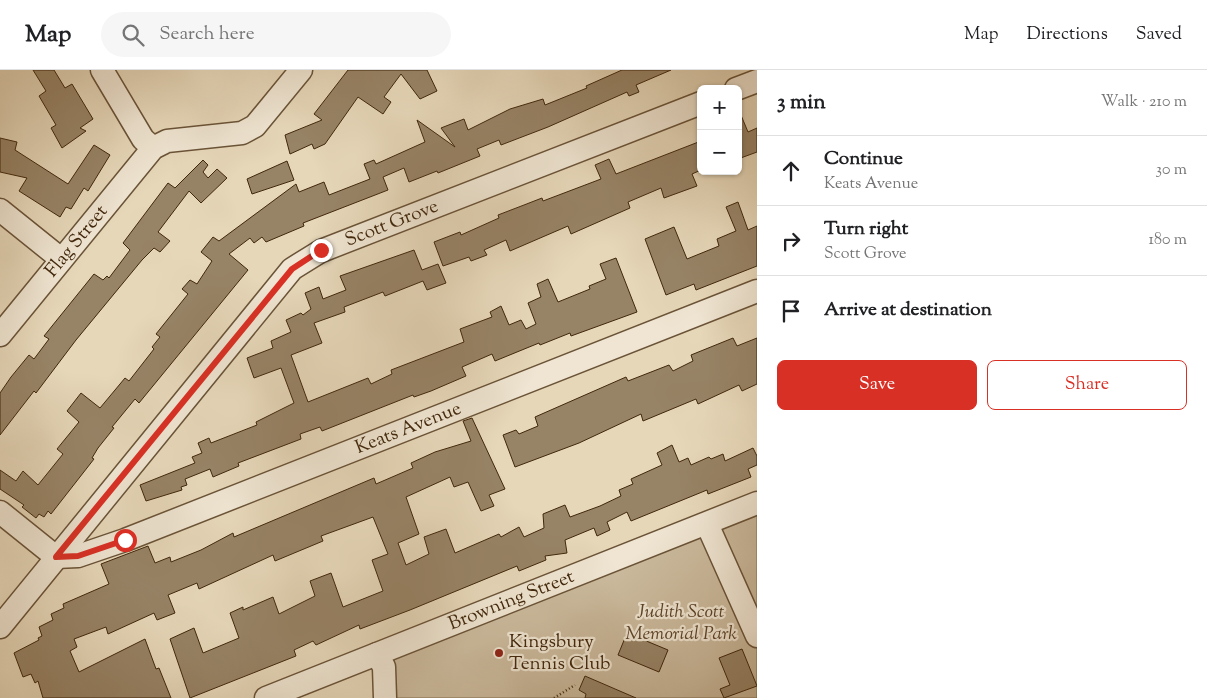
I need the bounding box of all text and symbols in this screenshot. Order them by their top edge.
search box [101,12,451,57]
text: Map [25,18,71,52]
icon: search [119,21,147,49]
text: Search here [159,21,255,48]
text: Map [964,22,999,48]
text: Directions [1027,22,1108,48]
text: Saved [1136,22,1182,48]
map controls [697,85,742,175]
button: + [697,85,742,130]
text: 3 min [777,88,826,118]
text: Walk · 210 m [1101,91,1187,114]
button: − [697,130,742,175]
text: Continue [824,146,903,173]
icon: ahead [777,157,805,185]
text: 30 m [1156,159,1187,182]
text: Keats Avenue [824,173,918,196]
street label: Scott Grove [341,193,442,254]
street label: Flag Street [39,199,115,283]
text: Turn right [824,216,908,243]
icon: right [777,227,805,255]
text: 180 m [1148,229,1187,252]
route end [310,239,333,262]
text: Scott Grove [824,243,907,266]
icon: arrive [777,297,805,325]
text: Arrive at destination [824,297,992,324]
button: Save [777,360,977,410]
button: Share [987,360,1187,410]
street label: Keats Avenue [351,395,465,461]
route start [114,529,137,552]
street label: Browning Street [444,563,579,638]
park label: Judith Scott Memorial Park [625,599,737,648]
place label: Kingsbury Tennis Club [509,629,611,678]
marker: Kingsbury Tennis Club [493,647,505,659]

